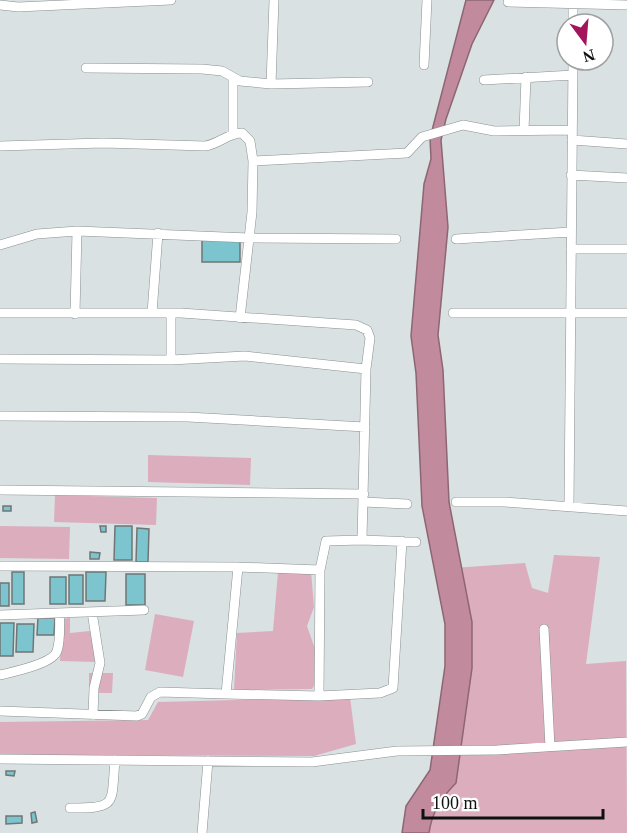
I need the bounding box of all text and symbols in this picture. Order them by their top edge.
north arrow [555,12,615,72]
text: N [581,46,597,66]
scale bar [423,782,603,820]
text: 100 m [432,793,478,813]

